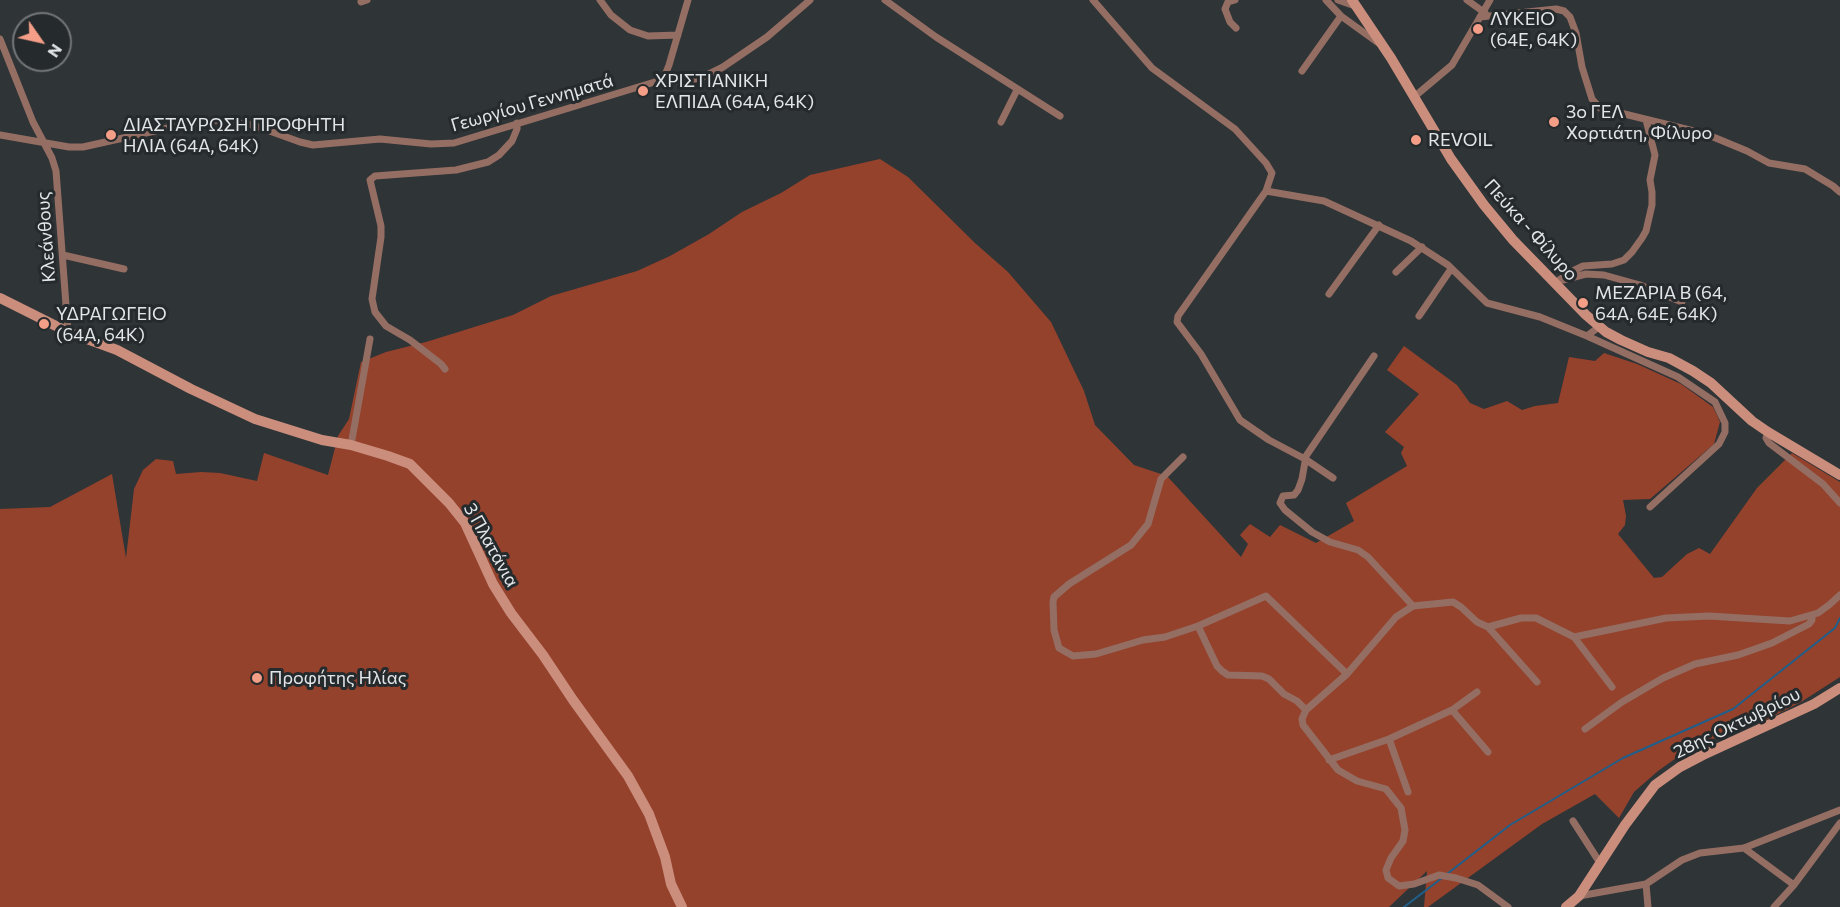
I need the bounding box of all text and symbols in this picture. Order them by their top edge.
place label: ΛΥΚΕΙΟ (64Ε, 64Κ) [1490,8,1577,50]
north arrow [12,12,72,72]
marker: ΛΥΚΕΙΟ (64Ε, 64Κ) [1471,22,1485,36]
text: N [44,41,67,62]
street label: Γεωργίου Γεννηματά [448,70,616,136]
place label: ΧΡΙΣΤΙΑΝΙΚΗ ΕΛΠΙΔΑ (64Α, 64Κ) [655,70,814,112]
marker: ΧΡΙΣΤΙΑΝΙΚΗ ΕΛΠΙΔΑ (64Α, 64Κ) [636,84,650,98]
place label: 3ο ΓΕΛ Χορτιάτη, Φίλυρο [1566,101,1712,144]
place label: ΔΙΑΣΤΑΥΡΩΣΗ ΠΡΟΦΗΤΗ ΗΛΙΑ (64Α, 64Κ) [123,114,345,156]
marker: 3ο ΓΕΛ Χορτιάτη, Φίλυρο [1547,115,1561,129]
marker: ΔΙΑΣΤΑΥΡΩΣΗ ΠΡΟΦΗΤΗ ΗΛΙΑ (64Α, 64Κ) [104,128,118,142]
place label: REVOIL [1428,129,1493,151]
marker: REVOIL [1409,133,1423,147]
street label: Πεύκα - Φίλυρο [1480,175,1582,285]
street label: Κλεάνθους [32,191,60,283]
place label: ΜΕΖΑΡΙΑ B (64, 64Α, 64Ε, 64Κ) [1595,282,1727,324]
marker: ΜΕΖΑΡΙΑ B (64, 64Α, 64Ε, 64Κ) [1576,296,1590,310]
place label: ΥΔΡΑΓΩΓΕΙΟ (64Α, 64Κ) [56,303,167,346]
marker: ΥΔΡΑΓΩΓΕΙΟ (64Α, 64Κ) [37,317,51,331]
street label: 3 Πλατάνια [459,499,523,591]
place label: Προφήτης Ηλίας [269,667,407,689]
marker: Προφήτης Ηλίας [250,671,264,685]
street label: 28ης Οκτωβρίου [1670,683,1804,763]

